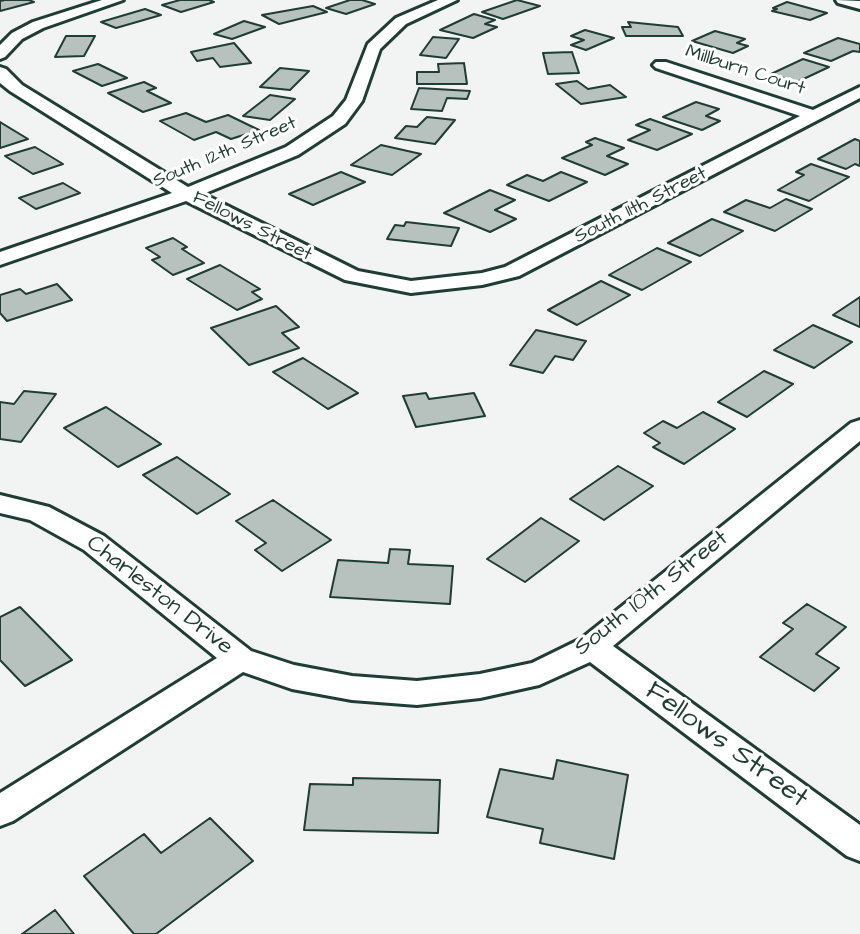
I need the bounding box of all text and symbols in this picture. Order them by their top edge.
street label: Millburn Court [682,41,808,101]
street label: South 12th Street [150,112,300,194]
street label: South 11th Street [571,163,711,249]
street label: Fellows Street [188,187,316,267]
street label: South 10th Street [570,525,734,663]
street label: Charleston Drive [80,530,238,662]
street label: Fellows Street [638,676,814,816]

